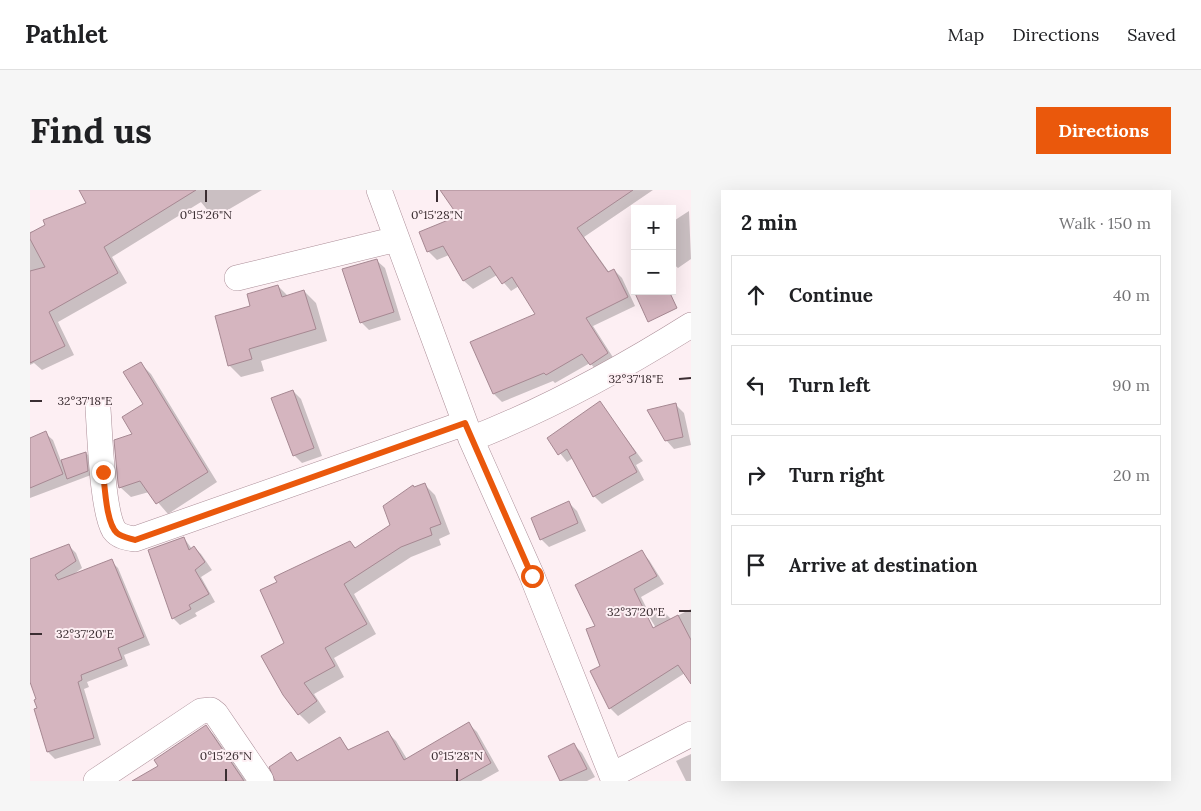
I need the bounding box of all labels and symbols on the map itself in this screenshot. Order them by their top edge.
text: 0°15'26"N [180,207,232,222]
text: 0°15'28"N [411,207,463,222]
text: 32°37'18"E [608,371,664,386]
text: 32°37'18"E [57,393,113,408]
route end [92,461,115,484]
route start [521,565,544,588]
text: 32°37'20"E [607,604,665,619]
text: 32°37'20"E [56,626,114,641]
text: 0°15'26"N [200,748,252,763]
text: 0°15'28"N [431,748,483,763]

